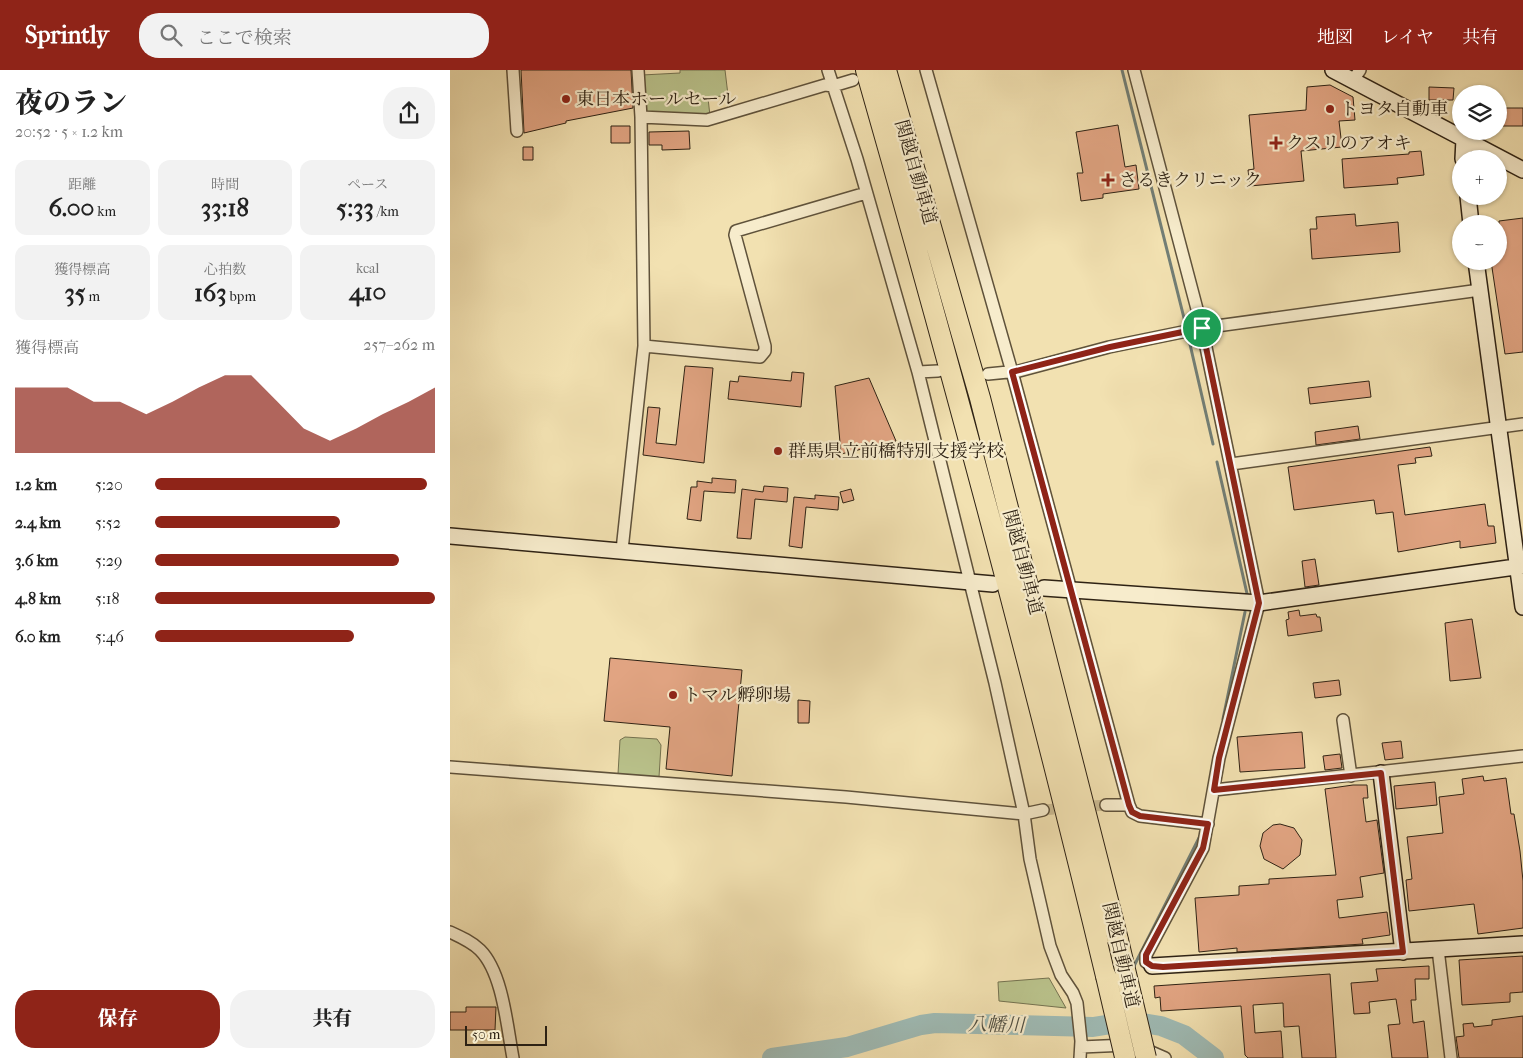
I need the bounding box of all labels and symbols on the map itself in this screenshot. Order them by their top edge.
place label: 東日本ホールセール [576,89,737,110]
marker: 東日本ホールセール [560,93,572,105]
place label: トヨタ自動車 [1340,99,1448,120]
marker: トヨタ自動車 [1324,103,1336,115]
street label: 関越自動車道 [891,117,940,227]
place label: クスリのアオキ [1286,133,1412,154]
marker: クスリのアオキ [1270,137,1282,149]
place label: さるきクリニック [1119,170,1262,191]
marker: さるきクリニック [1101,173,1115,187]
pin [1181,307,1223,349]
place label: 群馬県立前橋特別支援学校 [788,441,1004,462]
marker: 群馬県立前橋特別支援学校 [772,445,784,457]
street label: 関越自動車道 [998,507,1047,617]
place label: トマル孵卵場 [683,685,791,706]
marker: トマル孵卵場 [667,689,679,701]
street label: 関越自動車道 [1098,900,1143,1010]
water label: 八幡川 [967,1014,1027,1037]
scale bar [465,1023,548,1046]

